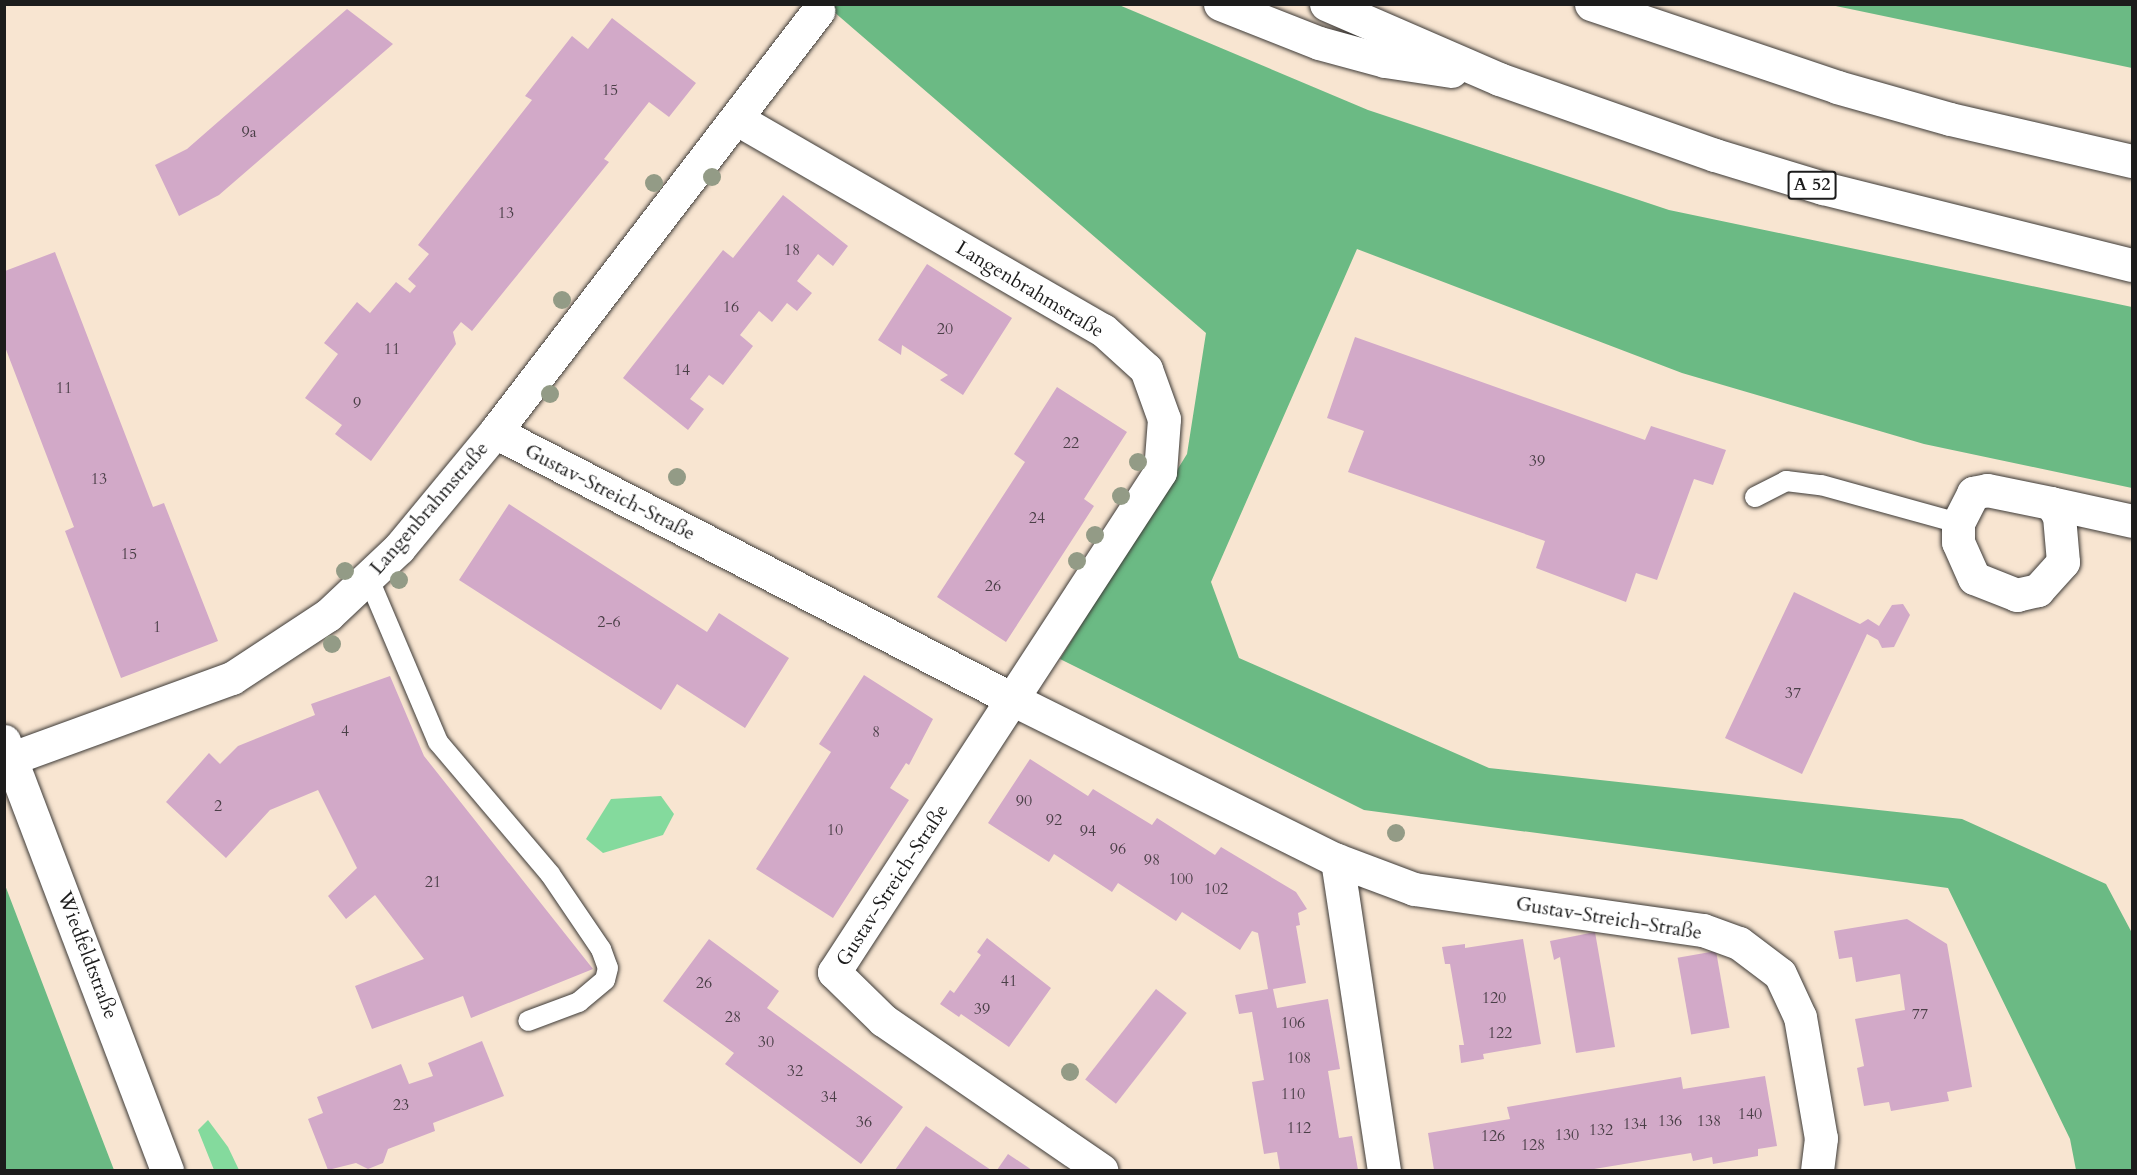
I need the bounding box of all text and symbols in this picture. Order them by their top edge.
house number: 15 [602,80,618,100]
house number: 9a [241,122,257,142]
road number: A 52 [1786,170,1838,200]
house number: 13 [498,203,514,223]
street label: Langenbrahmstraße [952,235,1108,343]
house number: 18 [784,240,800,260]
house number: 16 [723,297,739,317]
house number: 20 [937,319,953,339]
house number: 11 [384,339,400,359]
house number: 14 [674,360,690,380]
house number: 11 [56,378,72,398]
house number: 9 [353,393,361,413]
house number: 22 [1063,433,1079,453]
street label: Langenbrahmstraße [365,437,493,579]
street label: Gustav-Streich-Straße [521,439,699,545]
house number: 39 [1529,451,1545,471]
house number: 13 [91,469,107,489]
house number: 24 [1029,508,1045,528]
house number: 15 [121,544,137,564]
house number: 26 [985,576,1001,596]
house number: 2-6 [597,612,621,632]
house number: 1 [153,617,161,637]
house number: 37 [1785,683,1801,703]
house number: 4 [341,721,349,741]
house number: 8 [872,722,880,742]
house number: 90 [1016,791,1032,811]
house number: 2 [214,796,222,816]
street label: Gustav-Streich-Straße [831,800,953,970]
house number: 92 [1046,810,1062,830]
house number: 10 [827,820,843,840]
house number: 94 [1080,821,1096,841]
house number: 96 [1110,839,1126,859]
house number: 98 [1144,850,1160,870]
house number: 100 [1169,869,1193,889]
house number: 21 [425,872,441,892]
house number: 102 [1204,879,1228,899]
street label: Wiedfeldtstraße [53,888,123,1022]
street label: Gustav-Streich-Straße [1514,891,1704,945]
house number: 41 [1001,971,1017,991]
house number: 26 [696,973,712,993]
house number: 120 [1482,988,1506,1008]
house number: 39 [974,999,990,1019]
house number: 77 [1912,1004,1928,1024]
house number: 28 [725,1007,741,1027]
house number: 106 [1281,1013,1305,1033]
house number: 122 [1488,1023,1512,1043]
house number: 30 [758,1032,774,1052]
house number: 108 [1287,1048,1311,1068]
house number: 32 [787,1061,803,1081]
house number: 110 [1281,1084,1305,1104]
house number: 34 [821,1087,837,1107]
house number: 23 [393,1095,409,1115]
house number: 140 [1738,1104,1762,1124]
house number: 136 [1658,1111,1682,1131]
house number: 138 [1697,1111,1721,1131]
house number: 36 [856,1112,872,1132]
house number: 134 [1623,1114,1647,1134]
house number: 112 [1287,1118,1311,1138]
house number: 132 [1589,1120,1613,1140]
house number: 130 [1555,1125,1579,1145]
house number: 126 [1481,1126,1505,1146]
house number: 128 [1521,1135,1545,1155]

